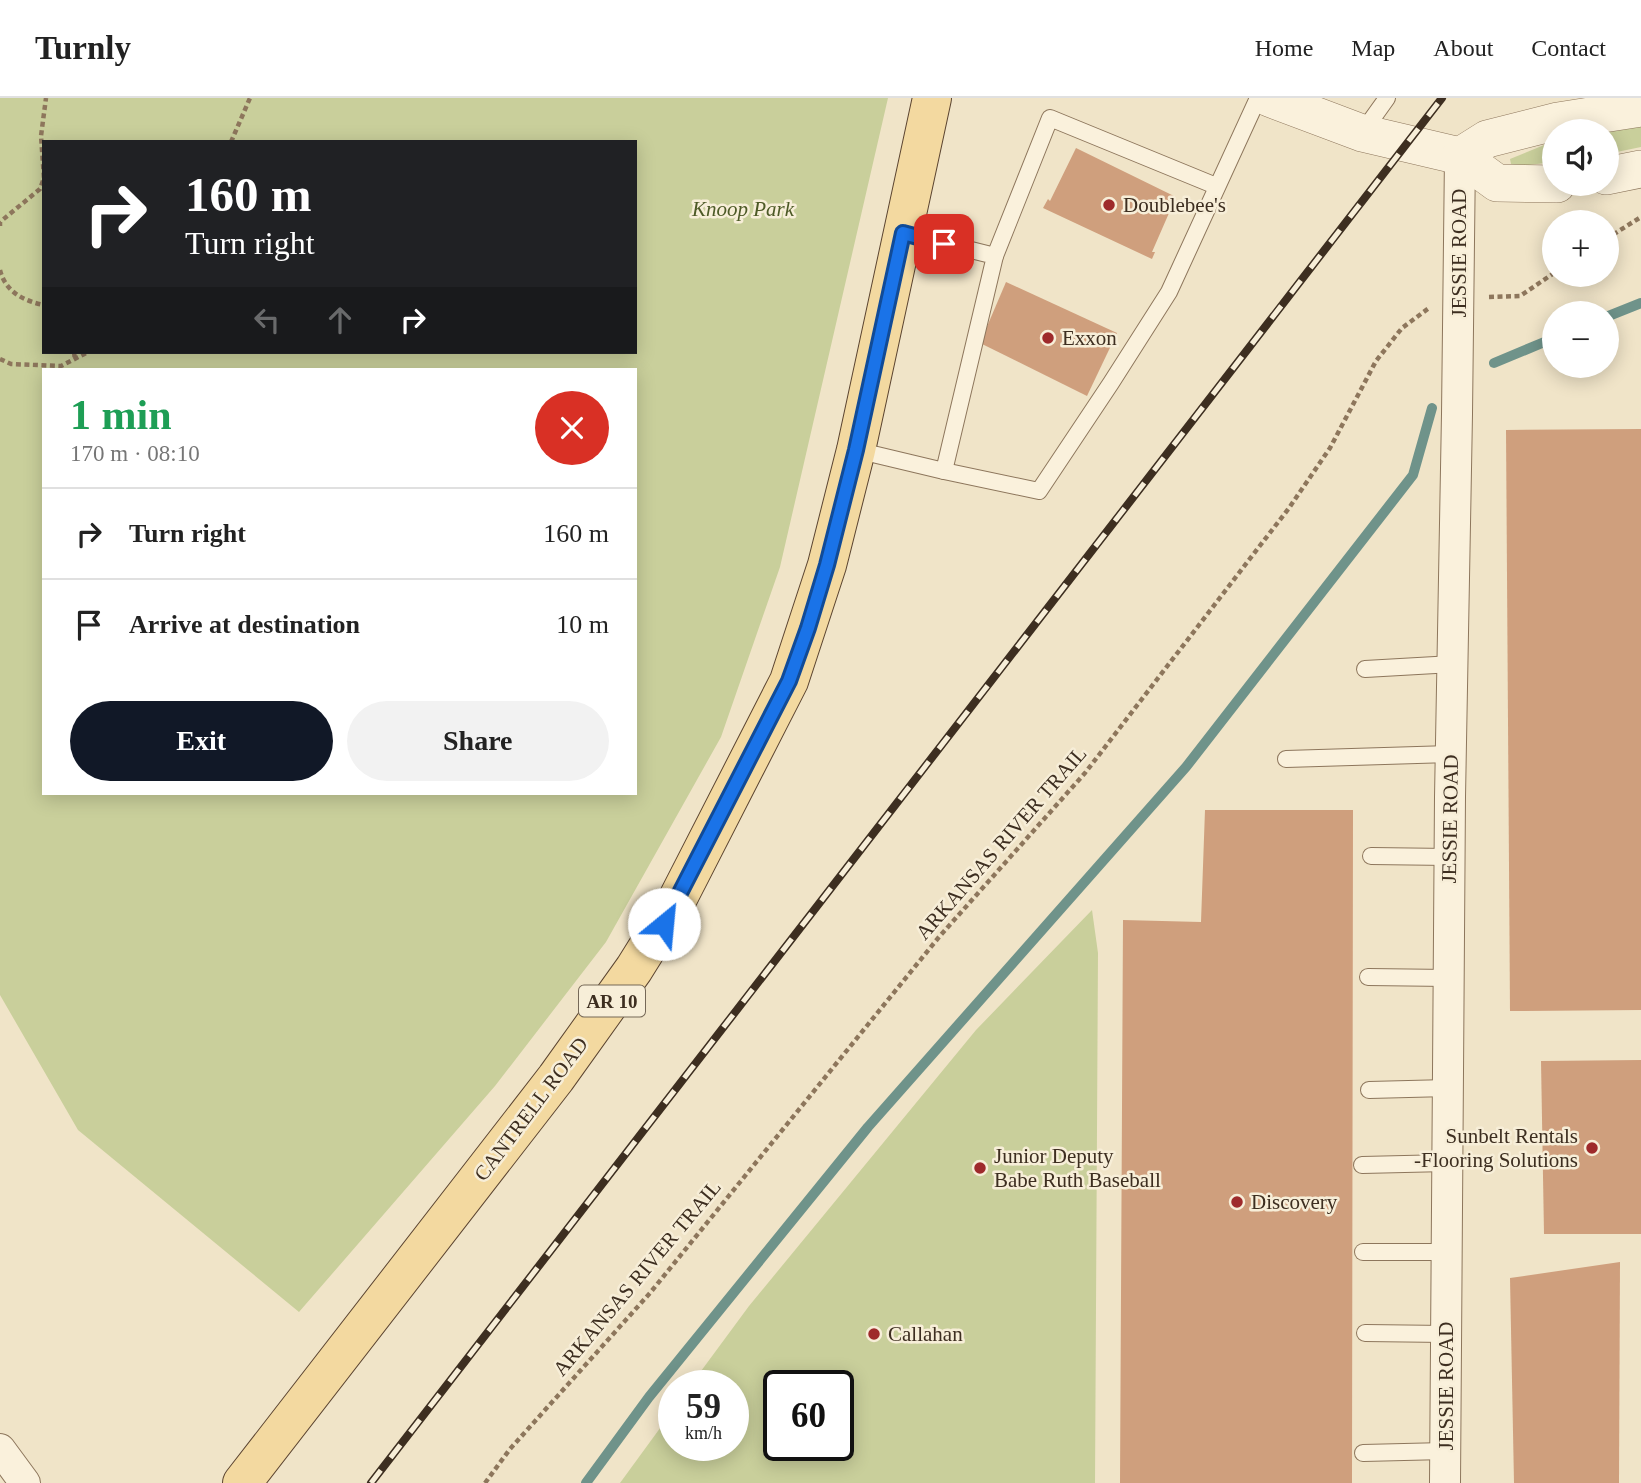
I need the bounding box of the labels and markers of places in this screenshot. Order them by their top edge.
place label: Doublebee's [1123,193,1226,217]
marker: Doublebee's [1101,197,1117,213]
pin [914,214,974,274]
place label: Exxon [1062,326,1117,350]
marker: Exxon [1040,330,1056,346]
place label: Sunbelt Rentals -Flooring Solutions [1414,1124,1578,1172]
marker: Sunbelt Rentals -Flooring Solutions [1584,1140,1600,1156]
place label: Junior Deputy Babe Ruth Baseball [994,1144,1161,1192]
marker: Junior Deputy Babe Ruth Baseball [972,1160,988,1176]
place label: Discovery [1251,1190,1338,1214]
marker: Discovery [1229,1194,1245,1210]
place label: Callahan [888,1322,963,1346]
marker: Callahan [866,1326,882,1342]

